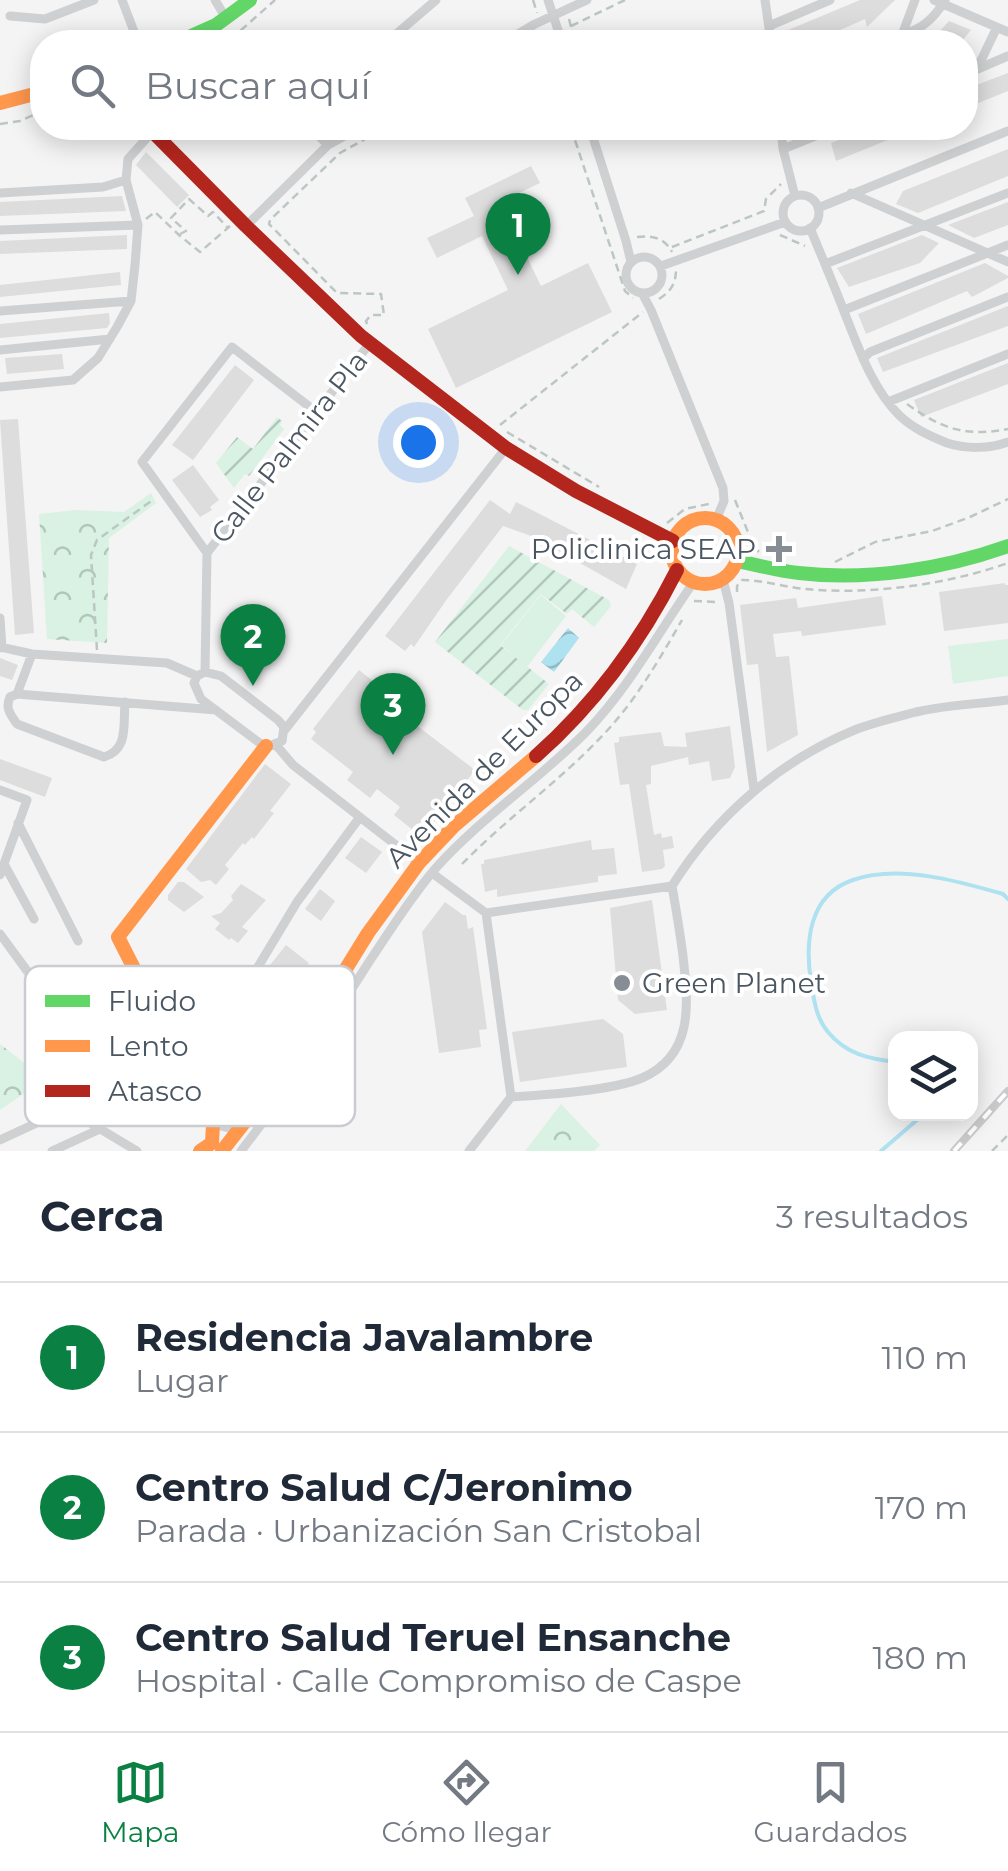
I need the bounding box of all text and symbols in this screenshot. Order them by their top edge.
search box [30,30,978,140]
icon: search [65,58,120,113]
text: Buscar aquí [145,62,371,109]
pin: 1 [486,192,550,275]
street label: Calle Palmira Pla [203,344,375,550]
your location [393,417,444,468]
place label: Policlinica SEAP [531,532,756,566]
marker: Policlinica SEAP [766,536,792,562]
pin: 2 [220,604,286,686]
street label: Avenida de Europa [378,663,590,875]
pin: 3 [360,672,426,755]
legend [25,966,355,1126]
place label: Green Planet [642,966,826,1000]
marker: Green Planet [611,972,633,994]
text: Fluido [108,984,196,1018]
text: Lento [108,1029,189,1063]
map controls [888,1031,978,1121]
button: layers [888,1031,978,1121]
text: Atasco [108,1074,202,1108]
text: Cerca [40,1190,165,1242]
text: 3 resultados [776,1197,968,1236]
text: Residencia Javalambre [135,1314,593,1361]
text: 1 [66,1338,79,1377]
text: 110 m [881,1338,968,1377]
text: Lugar [135,1361,229,1400]
text: Centro Salud C/Jeronimo [135,1464,633,1511]
text: 2 [63,1488,82,1527]
text: 170 m [875,1488,968,1527]
text: Parada · Urbanización San Cristobal [135,1511,702,1550]
text: Centro Salud Teruel Ensanche [135,1614,731,1661]
text: 3 [63,1638,82,1677]
text: 180 m [873,1638,968,1677]
text: Hospital · Calle Compromiso de Caspe [135,1661,742,1700]
tab: Mapa [101,1755,180,1849]
tab: Cómo llegar [381,1755,552,1849]
tab: Guardados [754,1755,907,1849]

